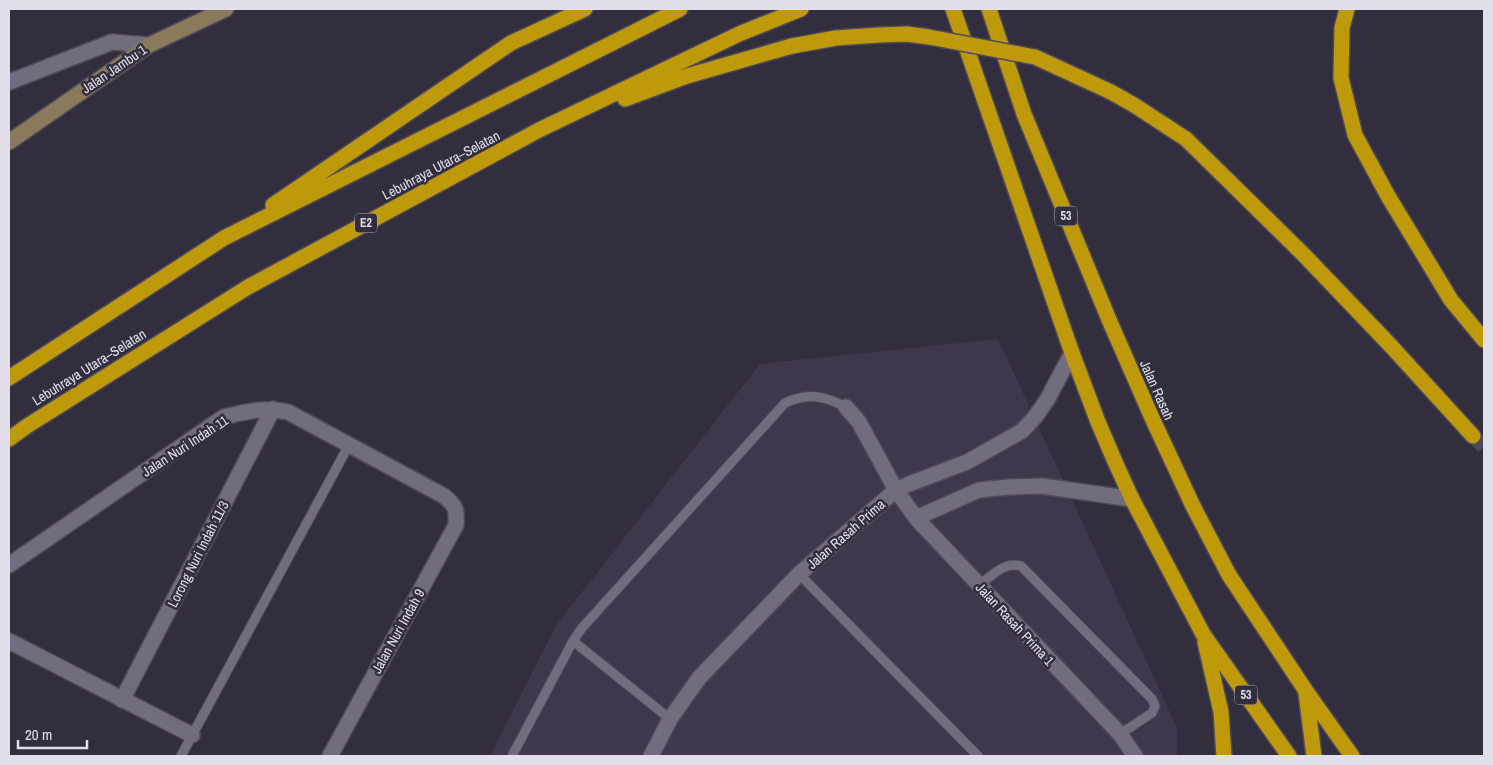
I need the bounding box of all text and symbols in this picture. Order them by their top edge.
street label: Jalan Jambu 1 [78,40,150,97]
street label: Lebuhraya Utara–Selatan [379,126,503,204]
road number: 53 [1055,207,1077,226]
road number: E2 [355,214,377,232]
street label: Lebuhraya Utara–Selatan [29,325,149,409]
street label: Jalan Rasah [1136,357,1178,423]
street label: Jalan Nuri Indah 11 [138,411,232,481]
street label: Jalan Rasah Prima [803,495,889,573]
street label: Lorong Nuri Indah 11/3 [163,498,233,610]
street label: Jalan Rasah Prima 1 [972,579,1059,670]
street label: Jalan Nuri Indah 9 [367,586,429,676]
road number: 53 [1235,686,1257,704]
scale bar [18,718,86,750]
text: 20 m [25,724,52,745]

